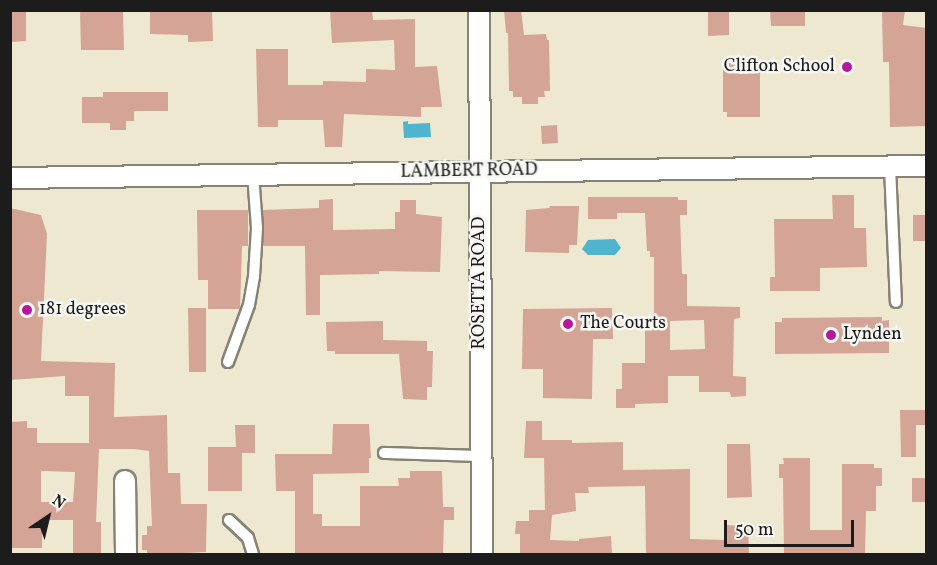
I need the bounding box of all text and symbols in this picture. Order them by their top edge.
place label: Clifton School [724,56,835,78]
marker: Clifton School [840,60,854,74]
street label: LAMBERT ROAD [400,160,538,184]
street label: ROSETTA ROAD [469,217,491,349]
place label: 181 degrees [39,299,126,321]
marker: 181 degrees [20,303,34,317]
place label: The Courts [580,313,666,335]
marker: The Courts [561,317,575,331]
place label: Lynden [843,324,902,346]
marker: Lynden [824,328,838,342]
north arrow [18,487,78,547]
text: N [47,490,69,515]
scale bar [727,508,858,546]
text: 50 m [735,518,774,543]

